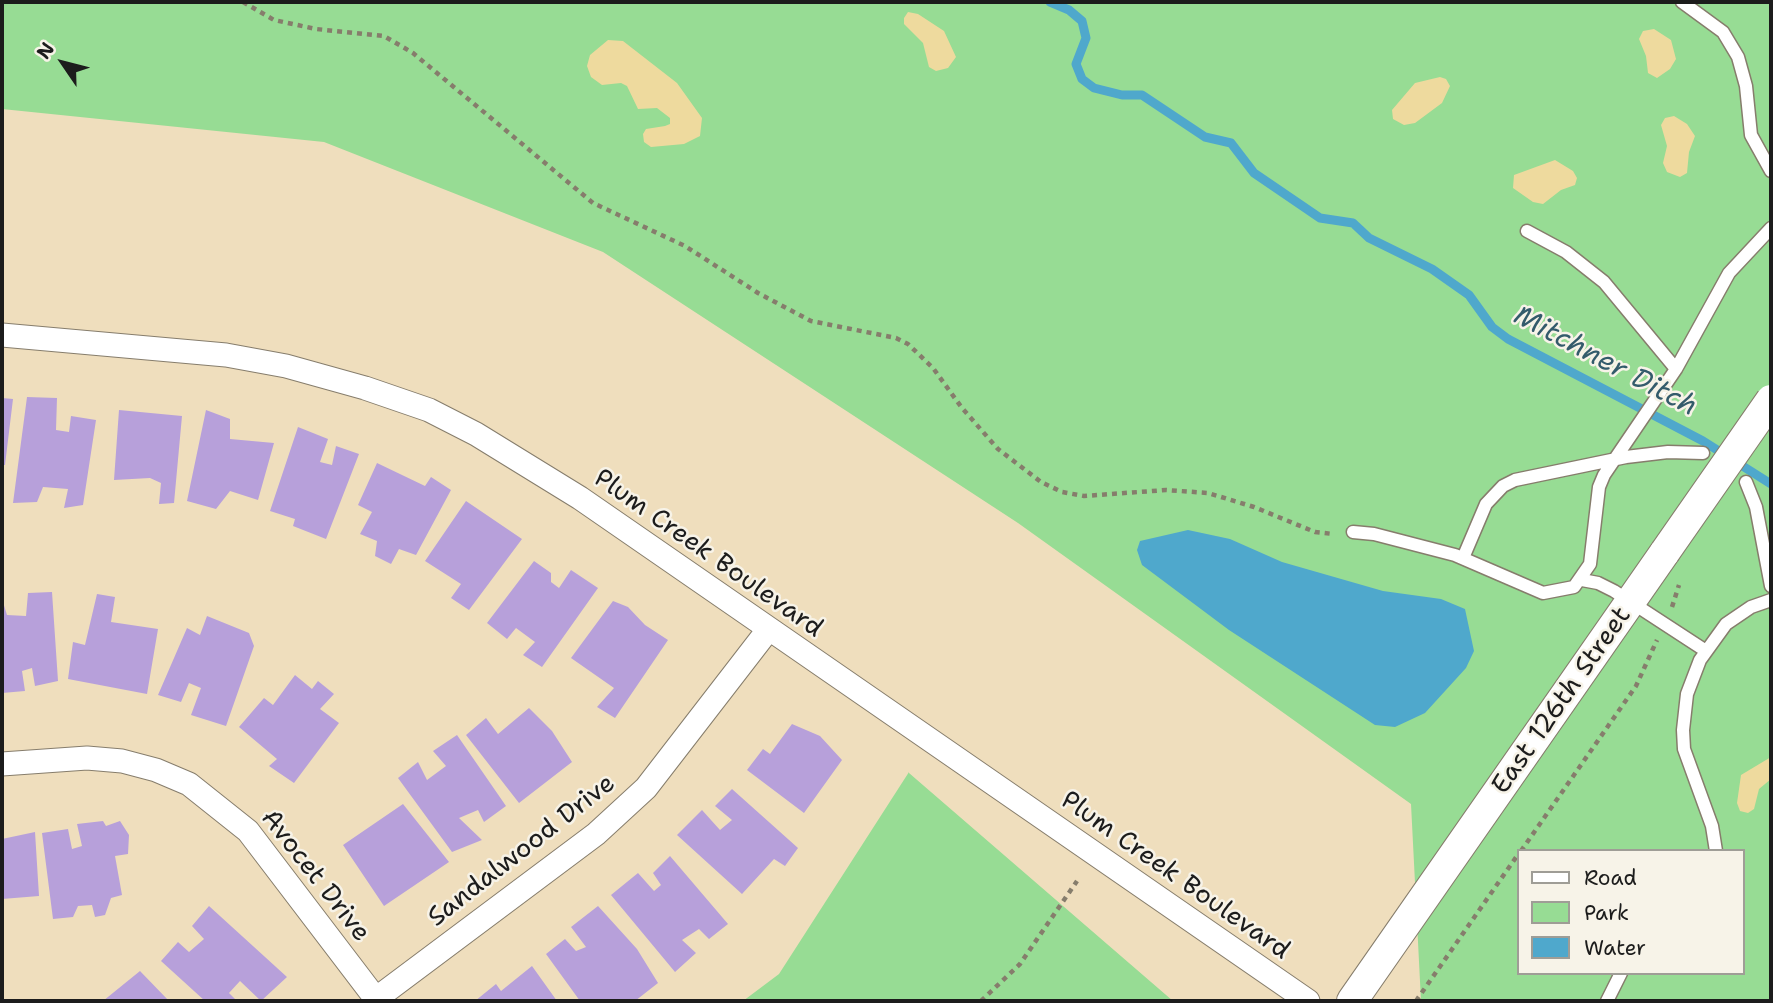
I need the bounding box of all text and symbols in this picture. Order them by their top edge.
north arrow [28,28,98,98]
text: N [31,37,60,64]
water label: Mitchner Ditch [1507,300,1703,424]
street label: Plum Creek Boulevard [588,463,828,645]
street label: East 126th Street [1486,601,1638,801]
street label: Sandalwood Drive [422,768,622,934]
street label: Plum Creek Boulevard [1055,785,1295,967]
street label: Avocet Drive [254,804,376,948]
legend [1518,849,1745,975]
text: Road [1584,864,1637,892]
text: Park [1584,899,1629,927]
text: Water [1584,934,1646,962]

